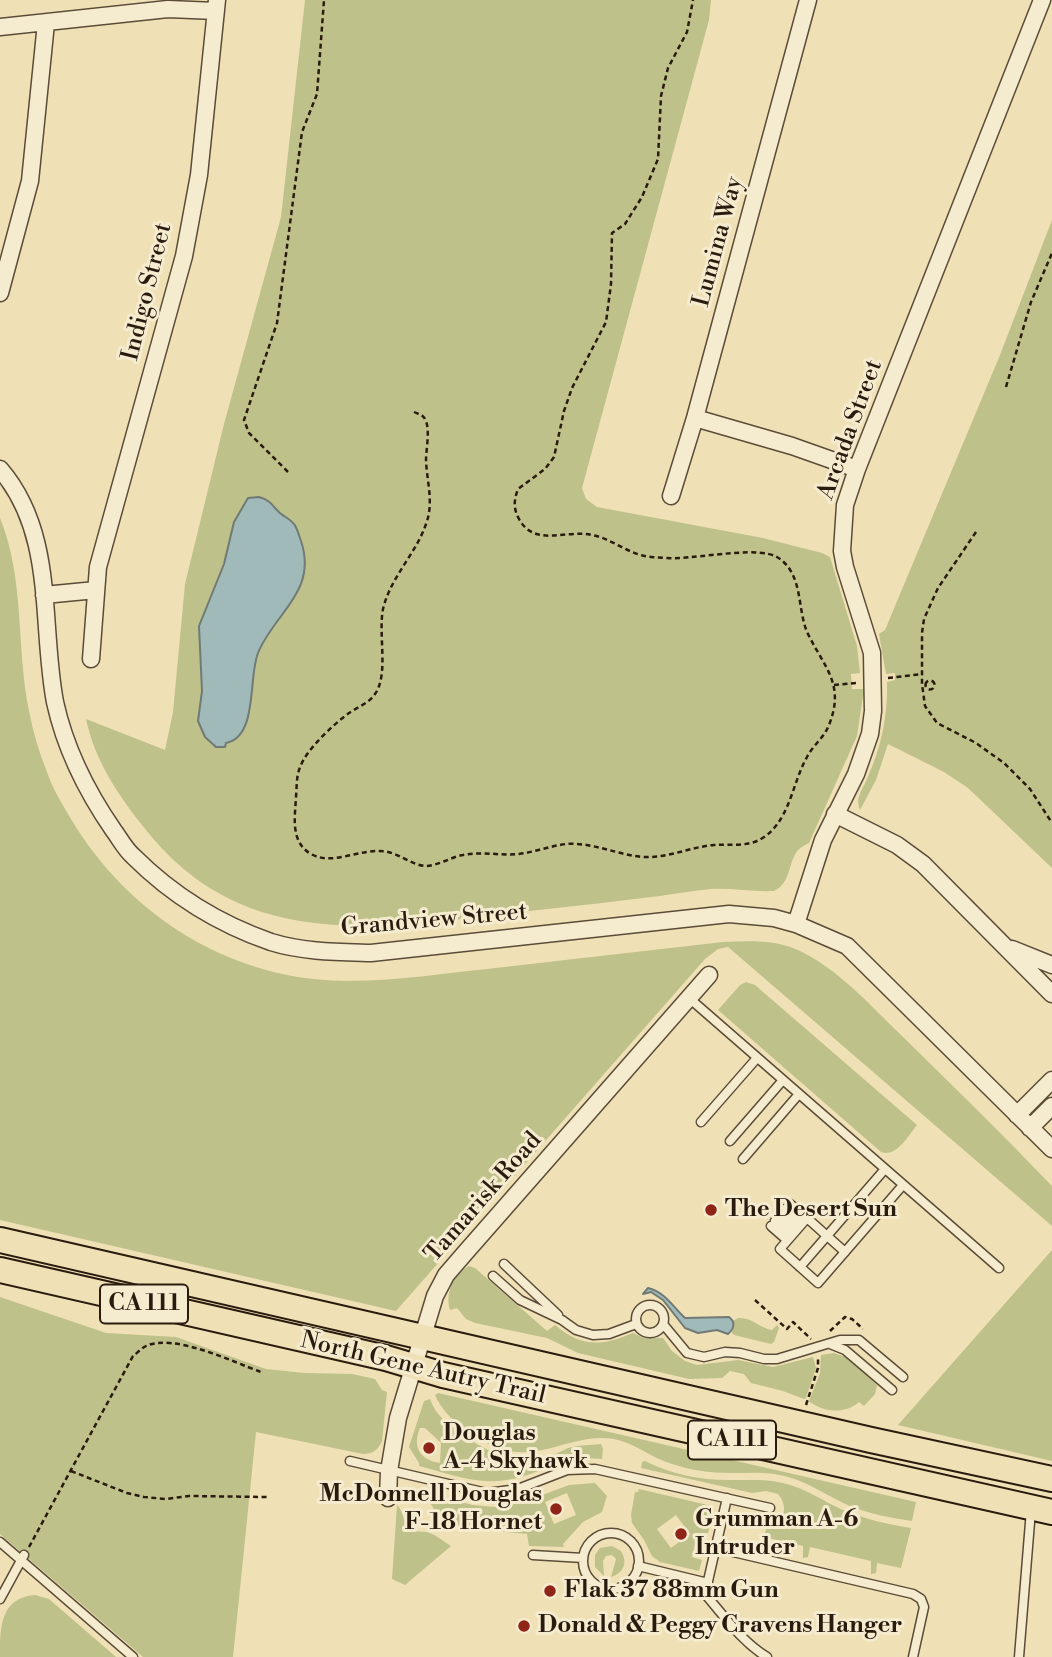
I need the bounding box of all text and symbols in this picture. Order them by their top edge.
street label: Lumina Way [688,174,750,310]
street label: Indigo Street [117,220,179,364]
street label: Arcada Street [812,356,890,504]
street label: Grandview Street [340,899,528,943]
street label: Tamarisk Road [420,1127,548,1269]
place label: The Desert Sun [725,1196,897,1224]
marker: The Desert Sun [703,1202,719,1218]
road number: CA 111 [100,1284,188,1324]
street label: North Gene Autry Trail [298,1327,548,1411]
place label: Douglas A-4 Skyhawk [443,1420,588,1476]
road number: CA 111 [688,1420,776,1460]
marker: Douglas A-4 Skyhawk [421,1440,437,1456]
place label: McDonnell Douglas F-18 Hornet [319,1481,542,1537]
marker: McDonnell Douglas F-18 Hornet [548,1501,564,1517]
place label: Grumman A-6 Intruder [695,1506,858,1562]
marker: Grumman A-6 Intruder [673,1526,689,1542]
place label: Flak 37 88mm Gun [564,1577,779,1605]
marker: Flak 37 88mm Gun [542,1583,558,1599]
place label: Donald & Peggy Cravens Hanger [538,1612,902,1640]
marker: Donald & Peggy Cravens Hanger [516,1618,532,1634]

